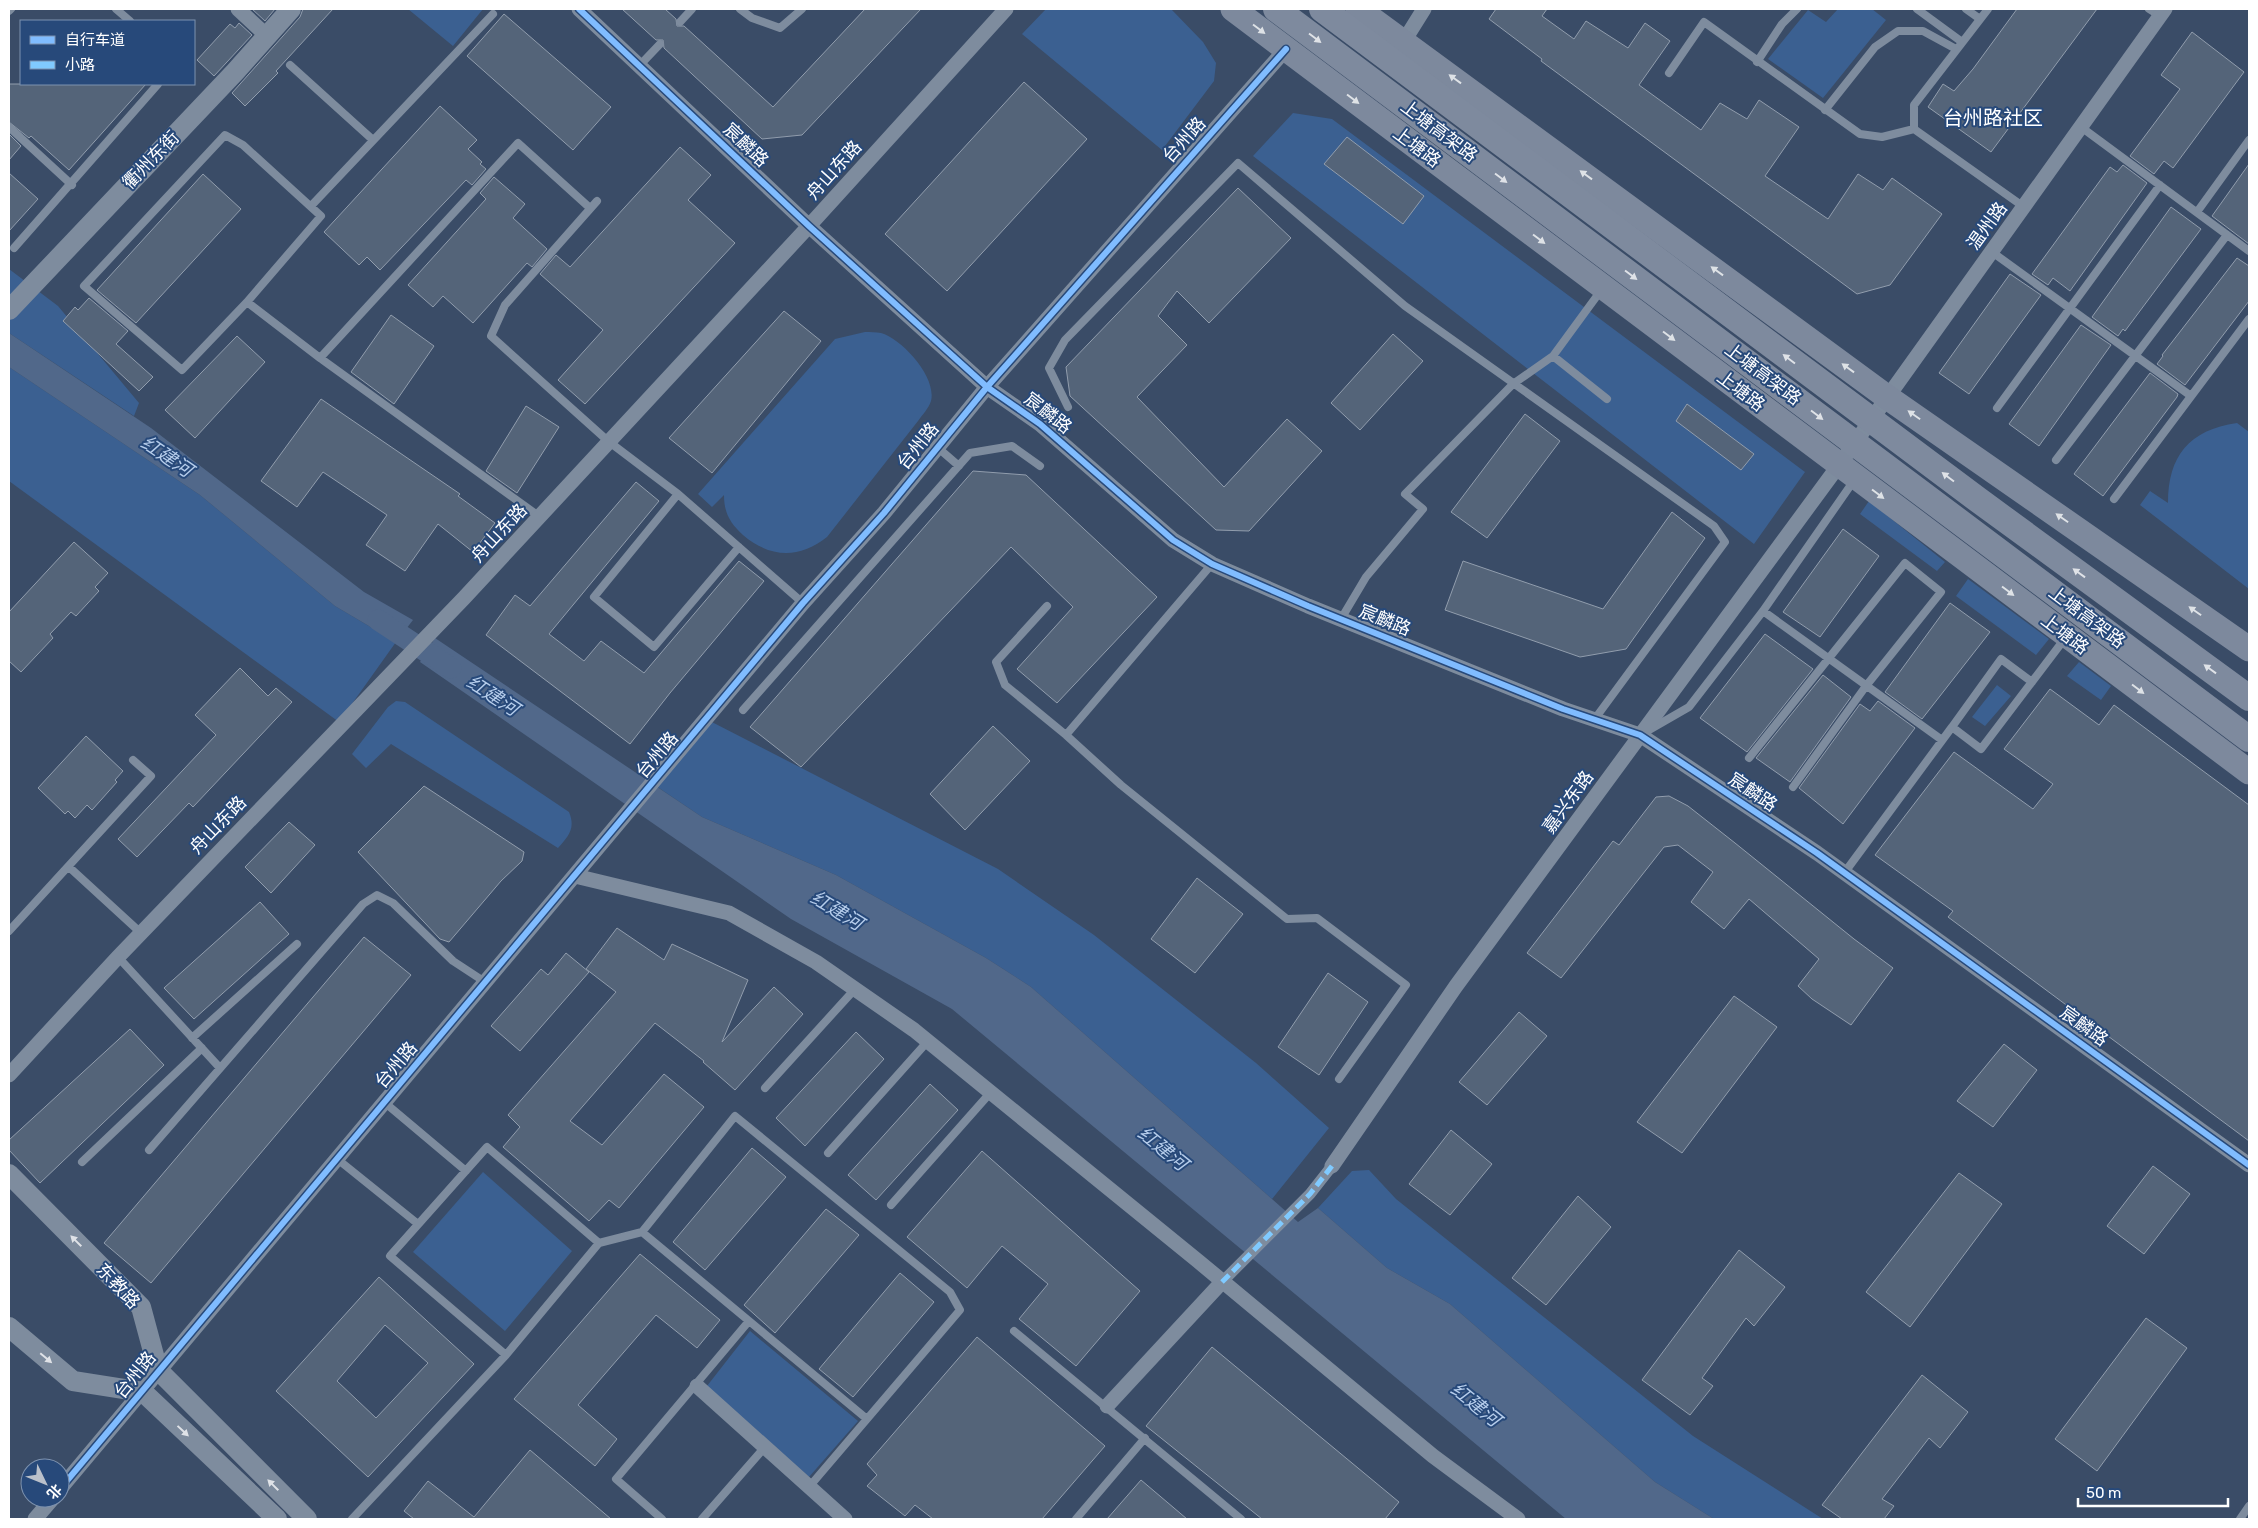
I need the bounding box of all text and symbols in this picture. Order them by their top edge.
legend [20,20,195,85]
one-way arrow [1252,23,1265,34]
text: 自行车道 [65,31,125,49]
one-way arrow [1308,33,1322,43]
text: 小路 [65,56,95,74]
one-way arrow [1449,73,1462,84]
one-way arrow [1346,94,1360,104]
street label: 上塘高架路 [1396,95,1482,167]
district label: 台州路社区 [1943,106,2043,130]
street label: 台州路 [1158,113,1210,167]
street label: 宸麟路 [719,118,773,172]
street label: 上塘路 [1389,122,1445,172]
street label: 衢州东街 [118,126,184,194]
street label: 舟山东路 [802,136,866,204]
one-way arrow [1579,170,1593,180]
one-way arrow [1494,172,1507,183]
street label: 温州路 [1962,198,2012,254]
one-way arrow [1532,233,1545,244]
one-way arrow [1711,266,1724,277]
one-way arrow [1624,270,1637,281]
one-way arrow [1662,331,1675,342]
street label: 上塘高架路 [1720,338,1806,410]
one-way arrow [1782,354,1796,364]
one-way arrow [1841,363,1855,373]
street label: 上塘路 [1713,366,1769,416]
street label: 宸麟路 [1020,388,1076,438]
one-way arrow [1810,410,1824,420]
one-way arrow [1907,410,1921,420]
street label: 台州路 [892,418,944,474]
water label: 红建河 [137,431,200,484]
one-way arrow [1941,472,1955,482]
one-way arrow [1871,489,1885,499]
street label: 舟山东路 [466,499,532,567]
one-way arrow [2055,513,2068,523]
one-way arrow [2072,568,2085,578]
street label: 上塘高架路 [2044,581,2130,653]
one-way arrow [2001,586,2015,596]
street label: 宸麟路 [1356,600,1414,640]
one-way arrow [2188,606,2202,616]
street label: 上塘路 [2037,609,2093,659]
one-way arrow [2203,664,2217,674]
water label: 红建河 [463,670,526,723]
one-way arrow [2131,683,2144,694]
street label: 台州路 [631,727,683,783]
street label: 嘉兴东路 [1538,766,1598,838]
street label: 宸麟路 [1724,768,1782,816]
street label: 舟山东路 [185,791,251,859]
water label: 红建河 [806,886,871,937]
street label: 宸麟路 [2056,1001,2112,1051]
street label: 台州路 [370,1037,422,1093]
water label: 红建河 [1133,1122,1195,1178]
one-way arrow [70,1236,82,1248]
street label: 东教路 [92,1259,144,1313]
street label: 台州路 [109,1347,161,1403]
one-way arrow [39,1353,52,1364]
water label: 红建河 [1446,1378,1508,1434]
one-way arrow [177,1425,189,1437]
north arrow [20,1458,70,1508]
scale bar [2078,1476,2228,1508]
one-way arrow [267,1479,279,1491]
text: 北 [43,1481,65,1502]
text: 50 m [2086,1484,2121,1502]

